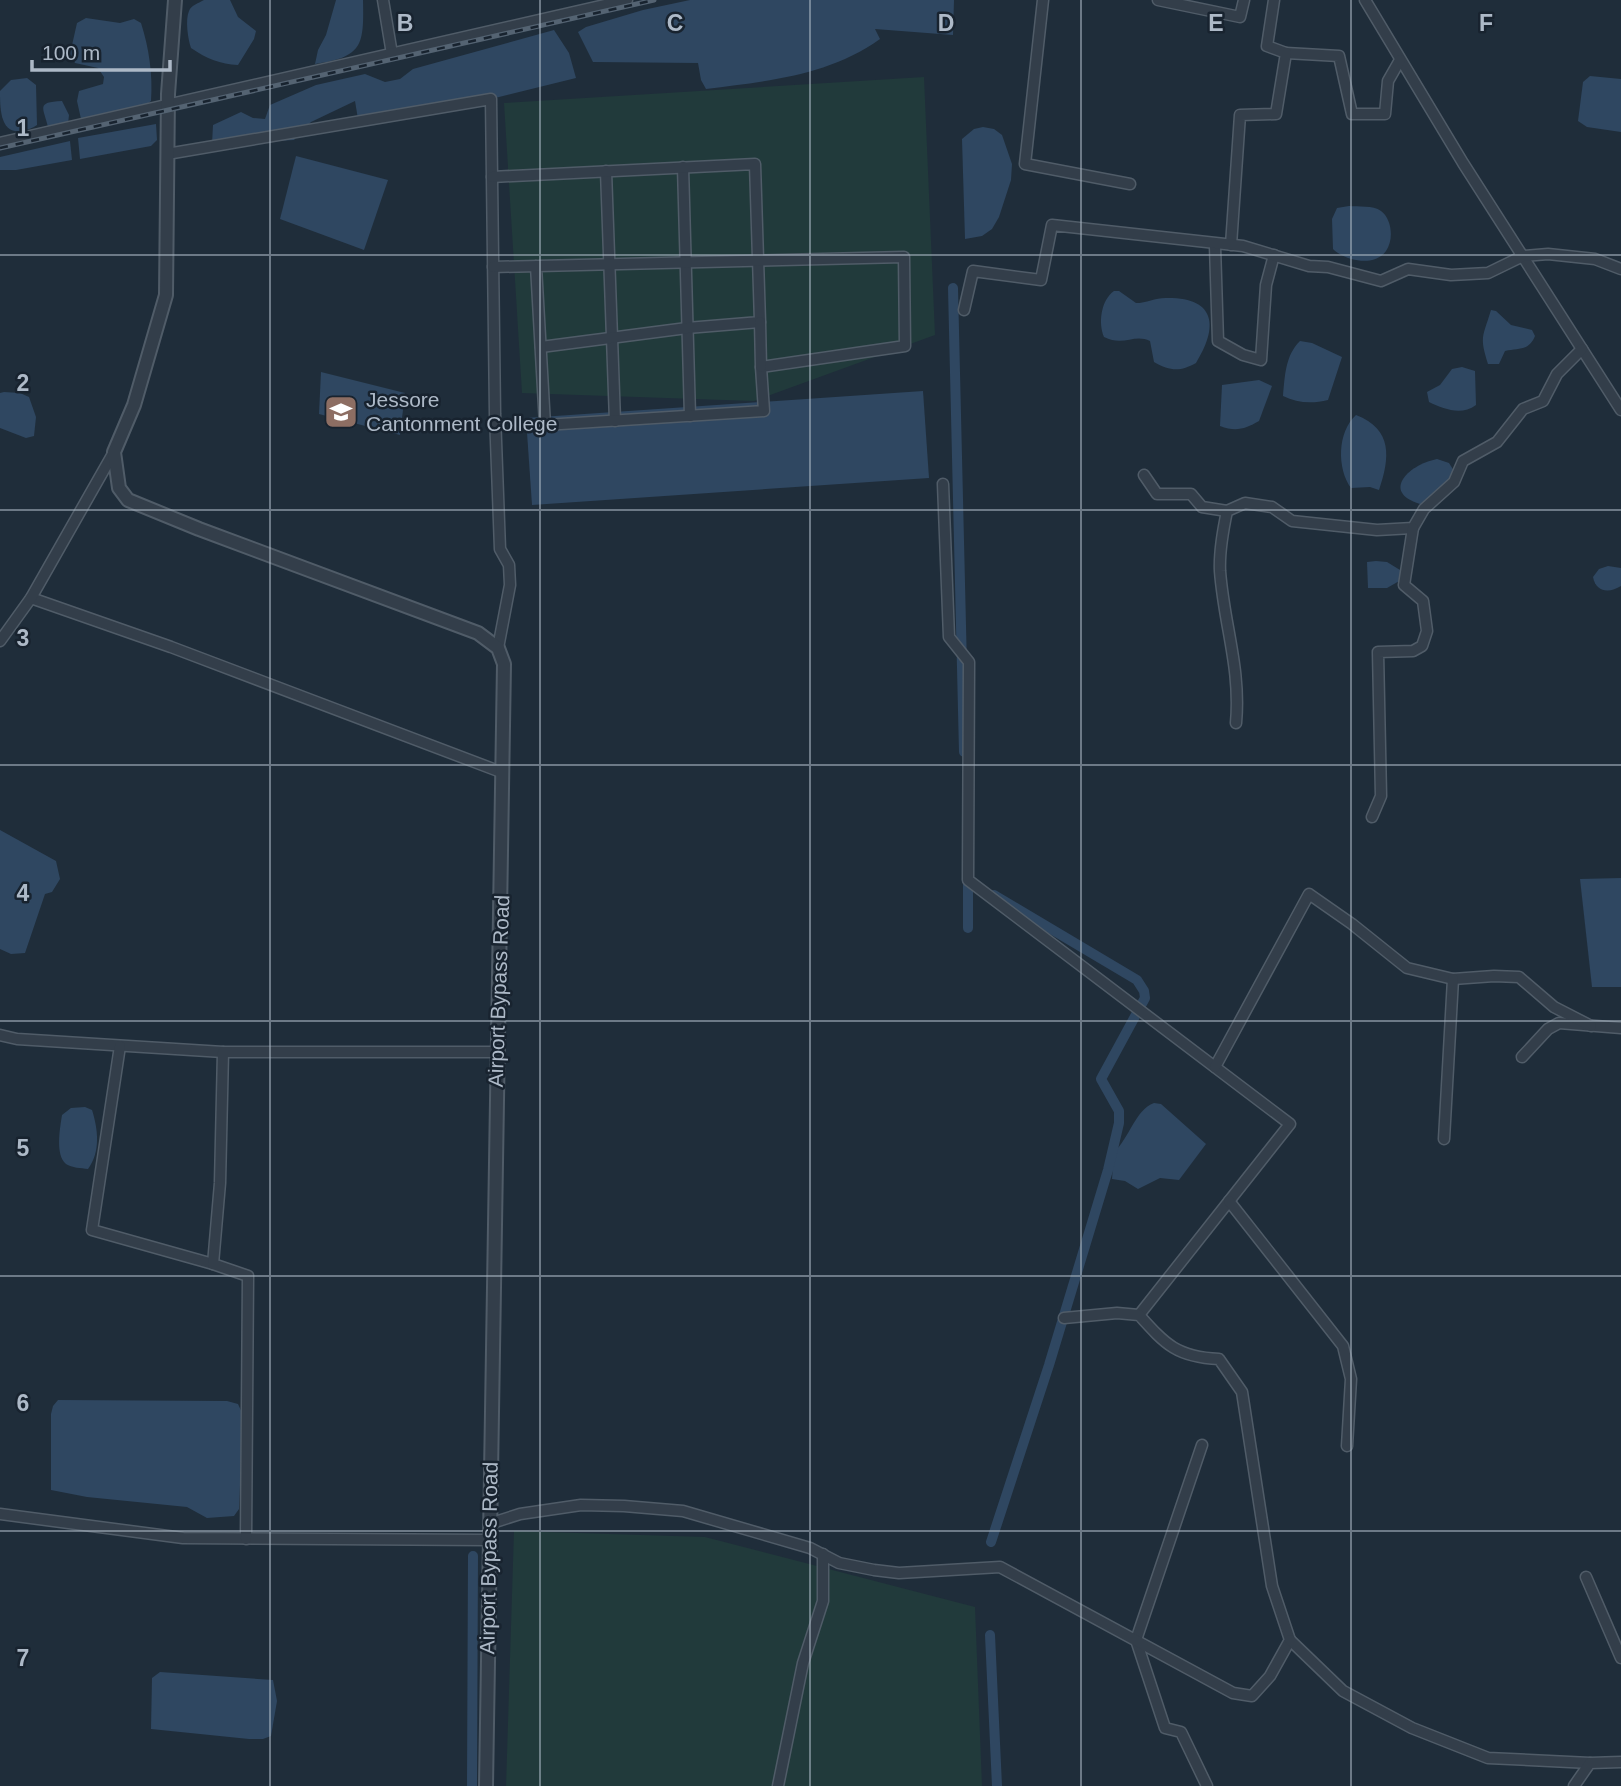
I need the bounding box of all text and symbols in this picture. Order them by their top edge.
text: B [397,10,413,36]
text: C [667,10,683,36]
text: D [938,10,954,36]
text: E [1208,10,1224,36]
text: F [1479,10,1493,36]
scale bar [32,28,170,72]
text: 100 m [42,41,100,64]
text: 1 [17,115,30,141]
text: 2 [17,370,29,396]
place label: Jessore Cantonment College [366,388,557,435]
school or university icon: Jessore Cantonment College [322,393,360,431]
text: 3 [17,625,29,651]
text: 4 [17,880,30,906]
street label: Airport Bypass Road [484,894,513,1088]
text: 5 [17,1135,30,1161]
text: 6 [17,1390,29,1416]
street label: Airport Bypass Road [475,1462,502,1654]
text: 7 [17,1645,29,1671]

